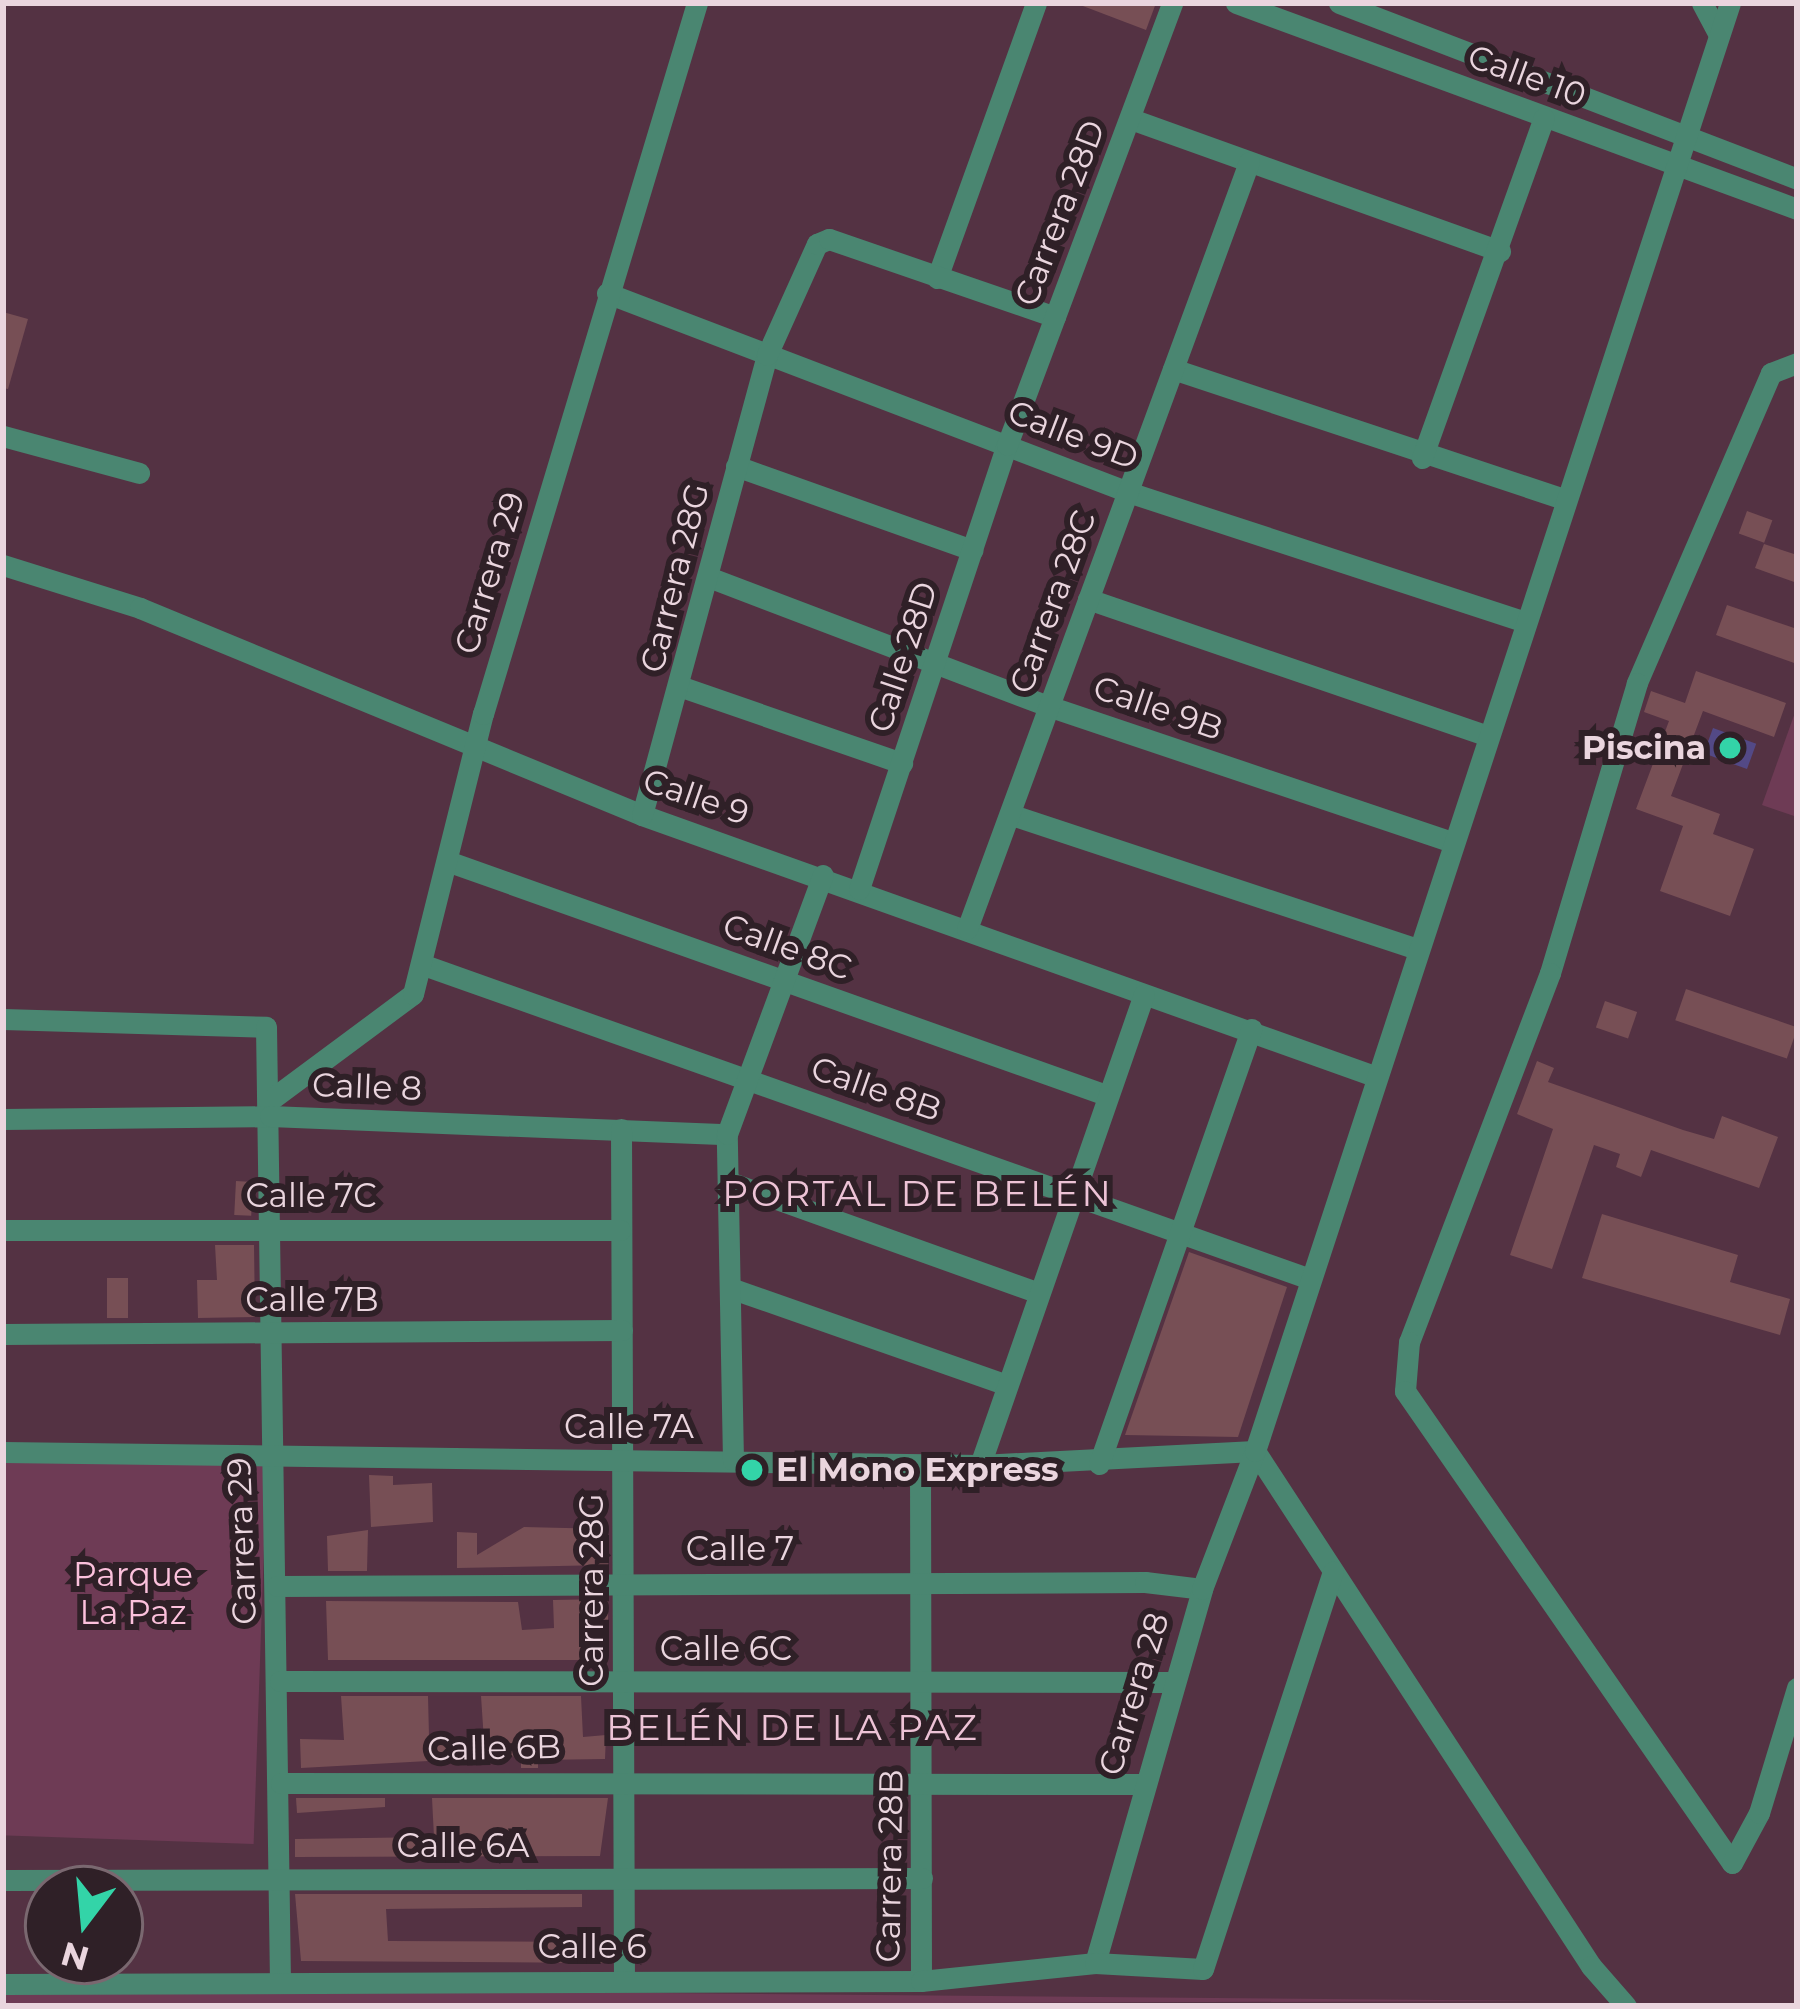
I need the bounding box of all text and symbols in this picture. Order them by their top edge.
street label: Calle 10 [1463,36,1591,116]
street label: Carrera 28D [1007,115,1113,311]
street label: Calle 9D [1002,392,1144,478]
street label: Carrera 28G [632,479,718,677]
street label: Carrera 29 [447,487,533,659]
street label: Carrera 28C [1002,505,1104,699]
street label: Calle 28D [860,577,946,737]
street label: Calle 9B [1088,667,1228,749]
place label: Piscina [1582,728,1706,768]
marker: Piscina [1717,735,1743,761]
street label: Calle 9 [638,761,754,833]
street label: Calle 8C [718,906,856,988]
street label: Calle 8B [806,1048,946,1130]
street label: Calle 8 [311,1065,423,1109]
district label: PORTAL DE BELÉN [722,1172,1114,1216]
street label: Calle 7C [245,1176,377,1216]
street label: Calle 7B [245,1280,379,1320]
street label: Calle 7A [564,1407,694,1447]
place label: El Mono Express [776,1450,1059,1490]
street label: Carrera 29 [219,1457,265,1625]
marker: El Mono Express [739,1457,765,1483]
street label: Carrera 28G [572,1493,612,1687]
street label: Calle 7 [686,1529,794,1569]
park label: Parque La Paz [73,1555,193,1633]
street label: Carrera 28 [1090,1608,1178,1780]
street label: Calle 6C [660,1629,792,1669]
district label: BELÉN DE LA PAZ [606,1706,980,1750]
street label: Calle 6B [427,1727,561,1769]
street label: Carrera 28B [869,1769,911,1963]
street label: Calle 6A [397,1826,529,1866]
north arrow [24,1865,144,1985]
street label: Calle 6 [537,1927,647,1967]
text: N [57,1934,93,1980]

